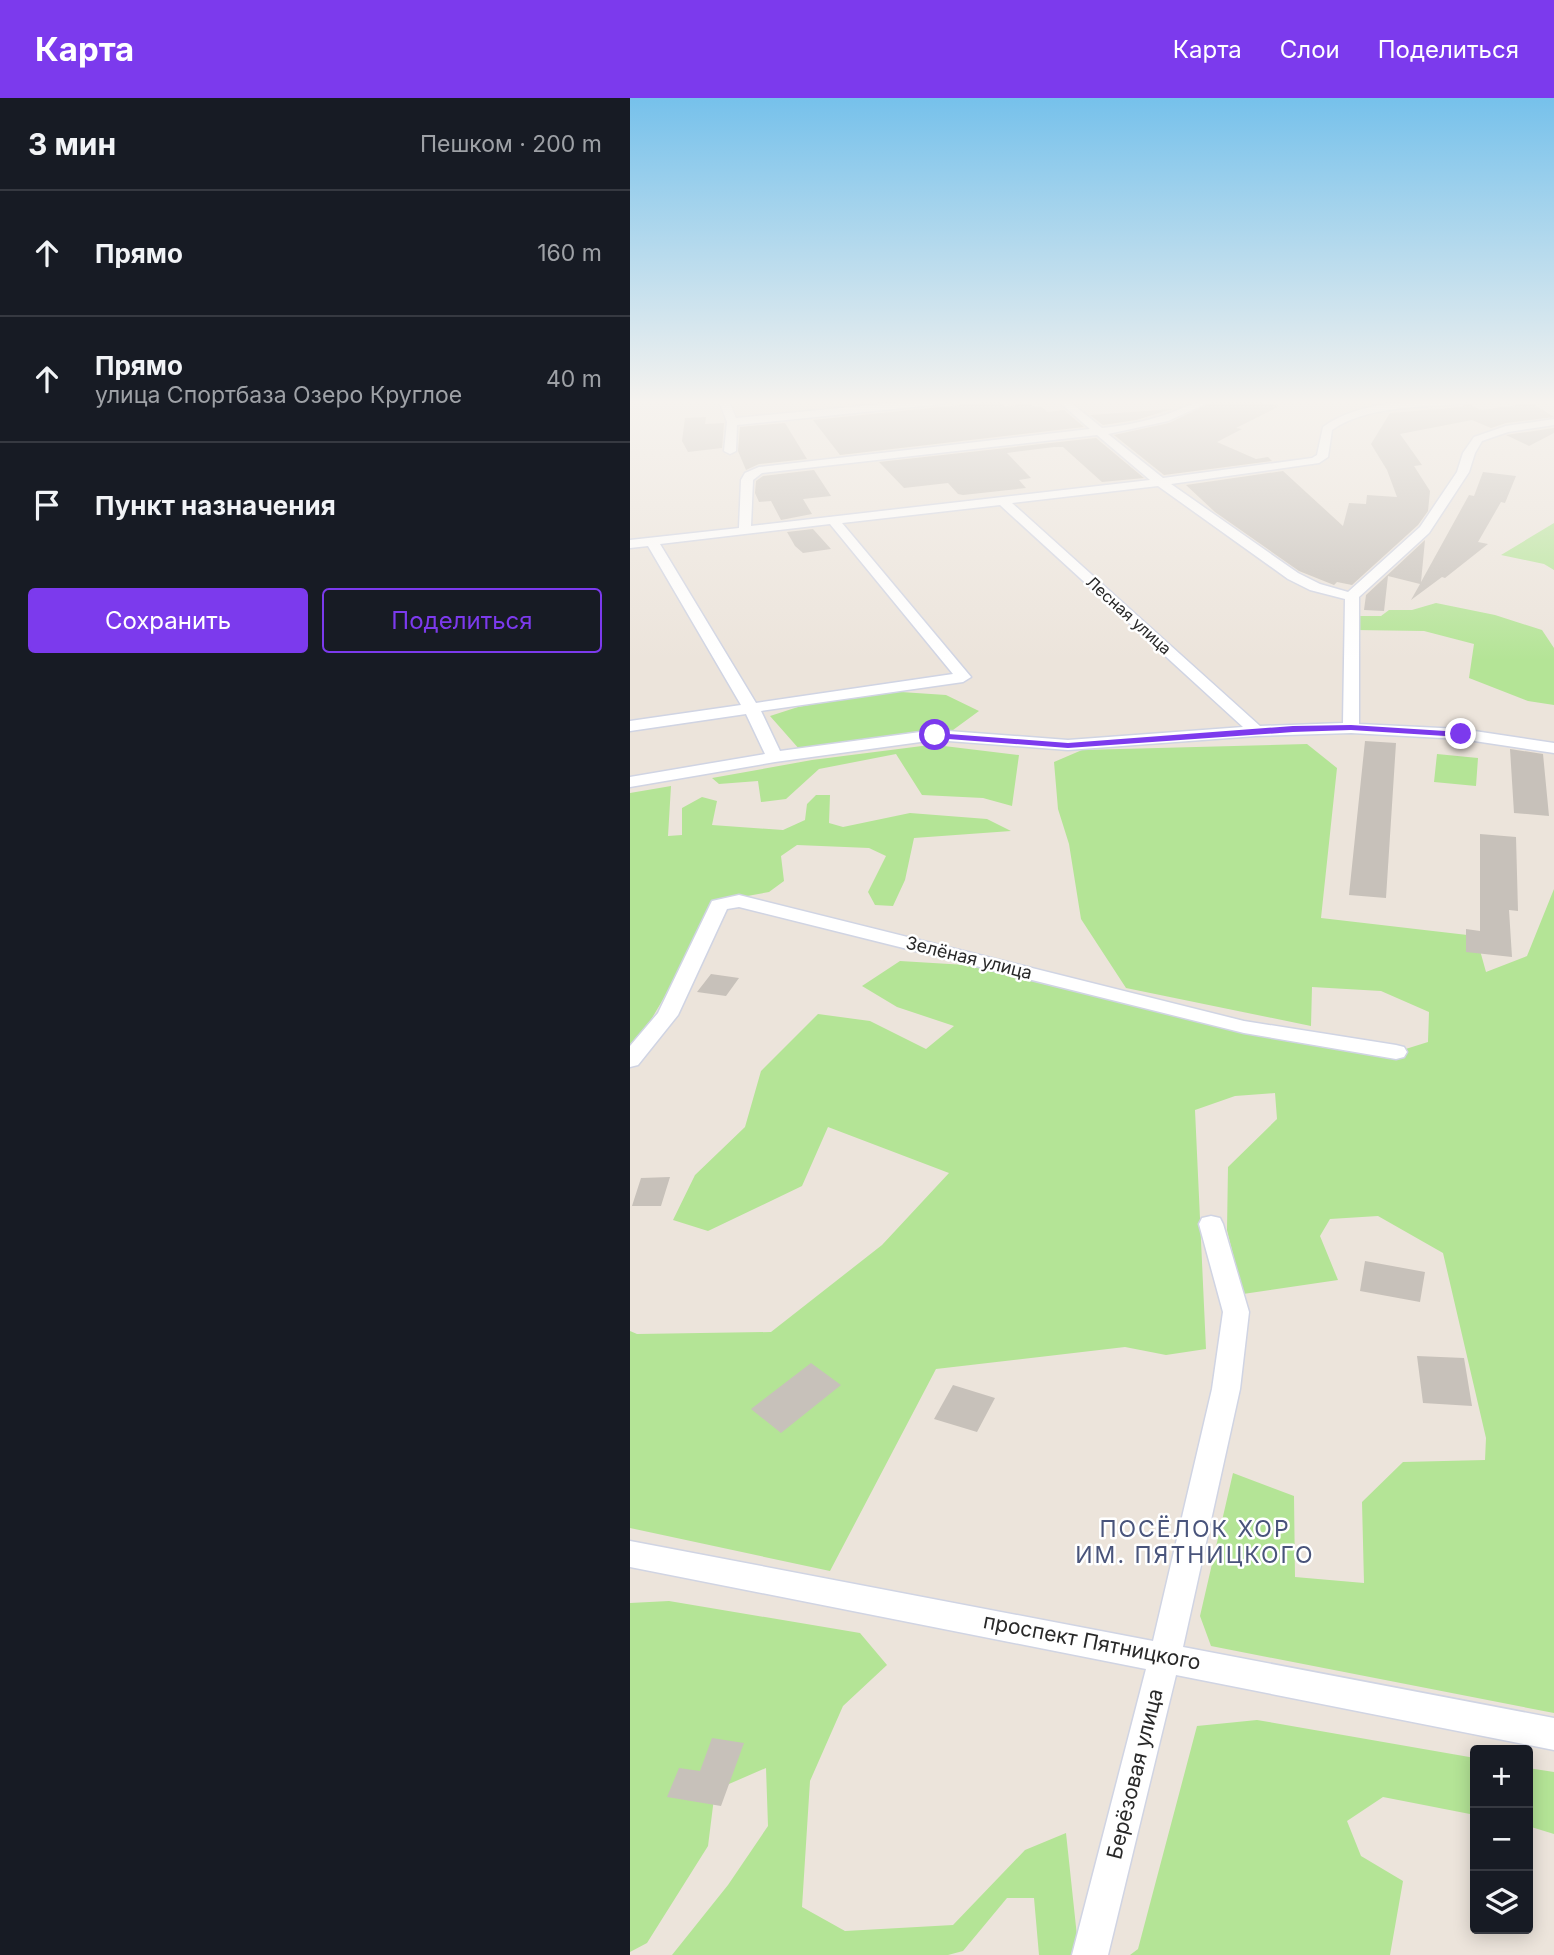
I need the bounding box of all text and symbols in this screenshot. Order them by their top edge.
text: Карта [35,29,134,69]
text: Карта [1173,35,1242,64]
text: Слои [1280,35,1340,64]
text: Поделиться [1378,35,1519,64]
text: 3 мин [28,126,116,162]
text: Пешком · 200 m [420,130,602,158]
icon: ahead [28,234,66,272]
text: Прямо [95,238,183,269]
text: 160 m [537,239,602,267]
text: Прямо [95,350,183,381]
icon: ahead [28,360,66,398]
text: 40 m [546,365,602,393]
text: улица Спортбаза Озеро Круглое [95,381,462,409]
icon: arrive [28,486,66,524]
text: Пункт назначения [95,490,336,521]
street label: Лесная улица [1082,572,1176,658]
button: Сохранить [28,588,308,653]
button: Поделиться [322,588,602,653]
route end [1445,718,1476,749]
route start [919,719,950,750]
street label: Зелёная улица [904,932,1034,983]
district label: ПОСЁЛОК ХОР ИМ. ПЯТНИЦКОГО [1075,1515,1315,1569]
street label: проспект Пятницкого [981,1608,1203,1675]
street label: Берёзовая улица [1101,1686,1168,1862]
map controls [1470,1745,1533,1934]
button: + [1470,1745,1533,1808]
button: − [1470,1808,1533,1871]
button: layers [1470,1871,1533,1934]

